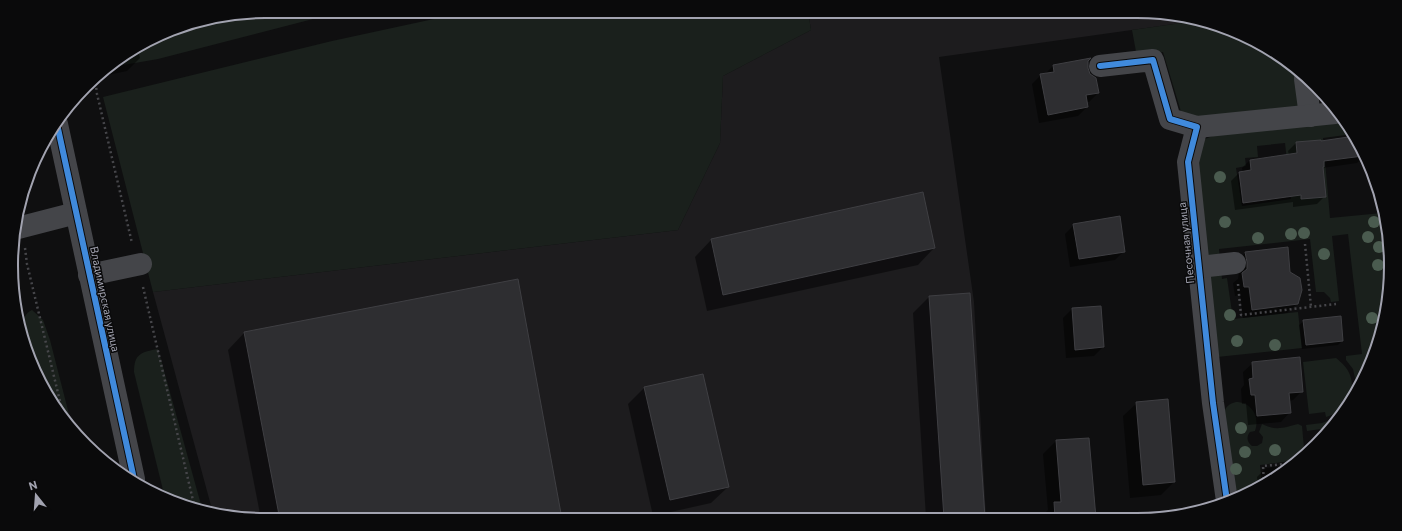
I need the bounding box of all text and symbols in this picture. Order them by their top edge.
street label: Песочная улица [1175,202,1196,284]
street label: Владимирская улица [88,245,123,353]
north arrow [16,475,56,515]
text: N [27,478,39,492]

